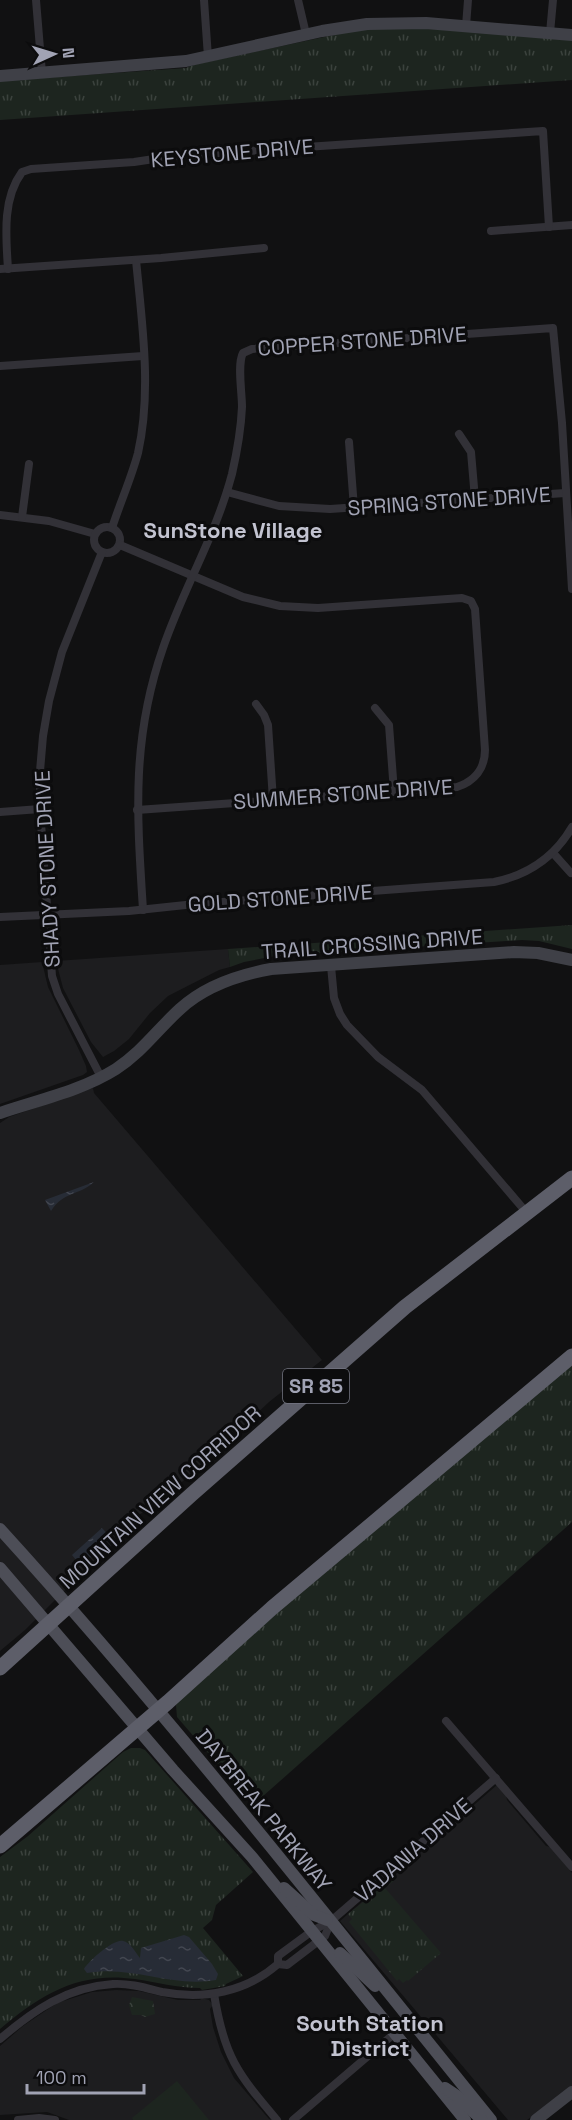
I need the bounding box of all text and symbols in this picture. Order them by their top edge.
north arrow [24,24,84,84]
text: N [58,47,79,59]
street label: KEYSTONE DRIVE [149,132,315,174]
street label: COPPER STONE DRIVE [257,320,467,362]
street label: SPRING STONE DRIVE [347,480,551,522]
district label: SunStone Village [144,516,322,544]
street label: SHADY STONE DRIVE [28,770,66,968]
street label: SUMMER STONE DRIVE [232,773,454,815]
street label: GOLD STONE DRIVE [187,878,373,918]
street label: TRAIL CROSSING DRIVE [260,923,484,965]
road number: SR 85 [283,1369,349,1403]
street label: MOUNTAIN VIEW CORRIDOR [54,1399,266,1595]
street label: DAYBREAK PARKWAY [190,1723,338,1897]
street label: VADANIA DRIVE [349,1792,477,1908]
district label: South Station District [296,2009,444,2062]
scale bar [27,2057,144,2095]
text: 100 m [36,2066,87,2089]

